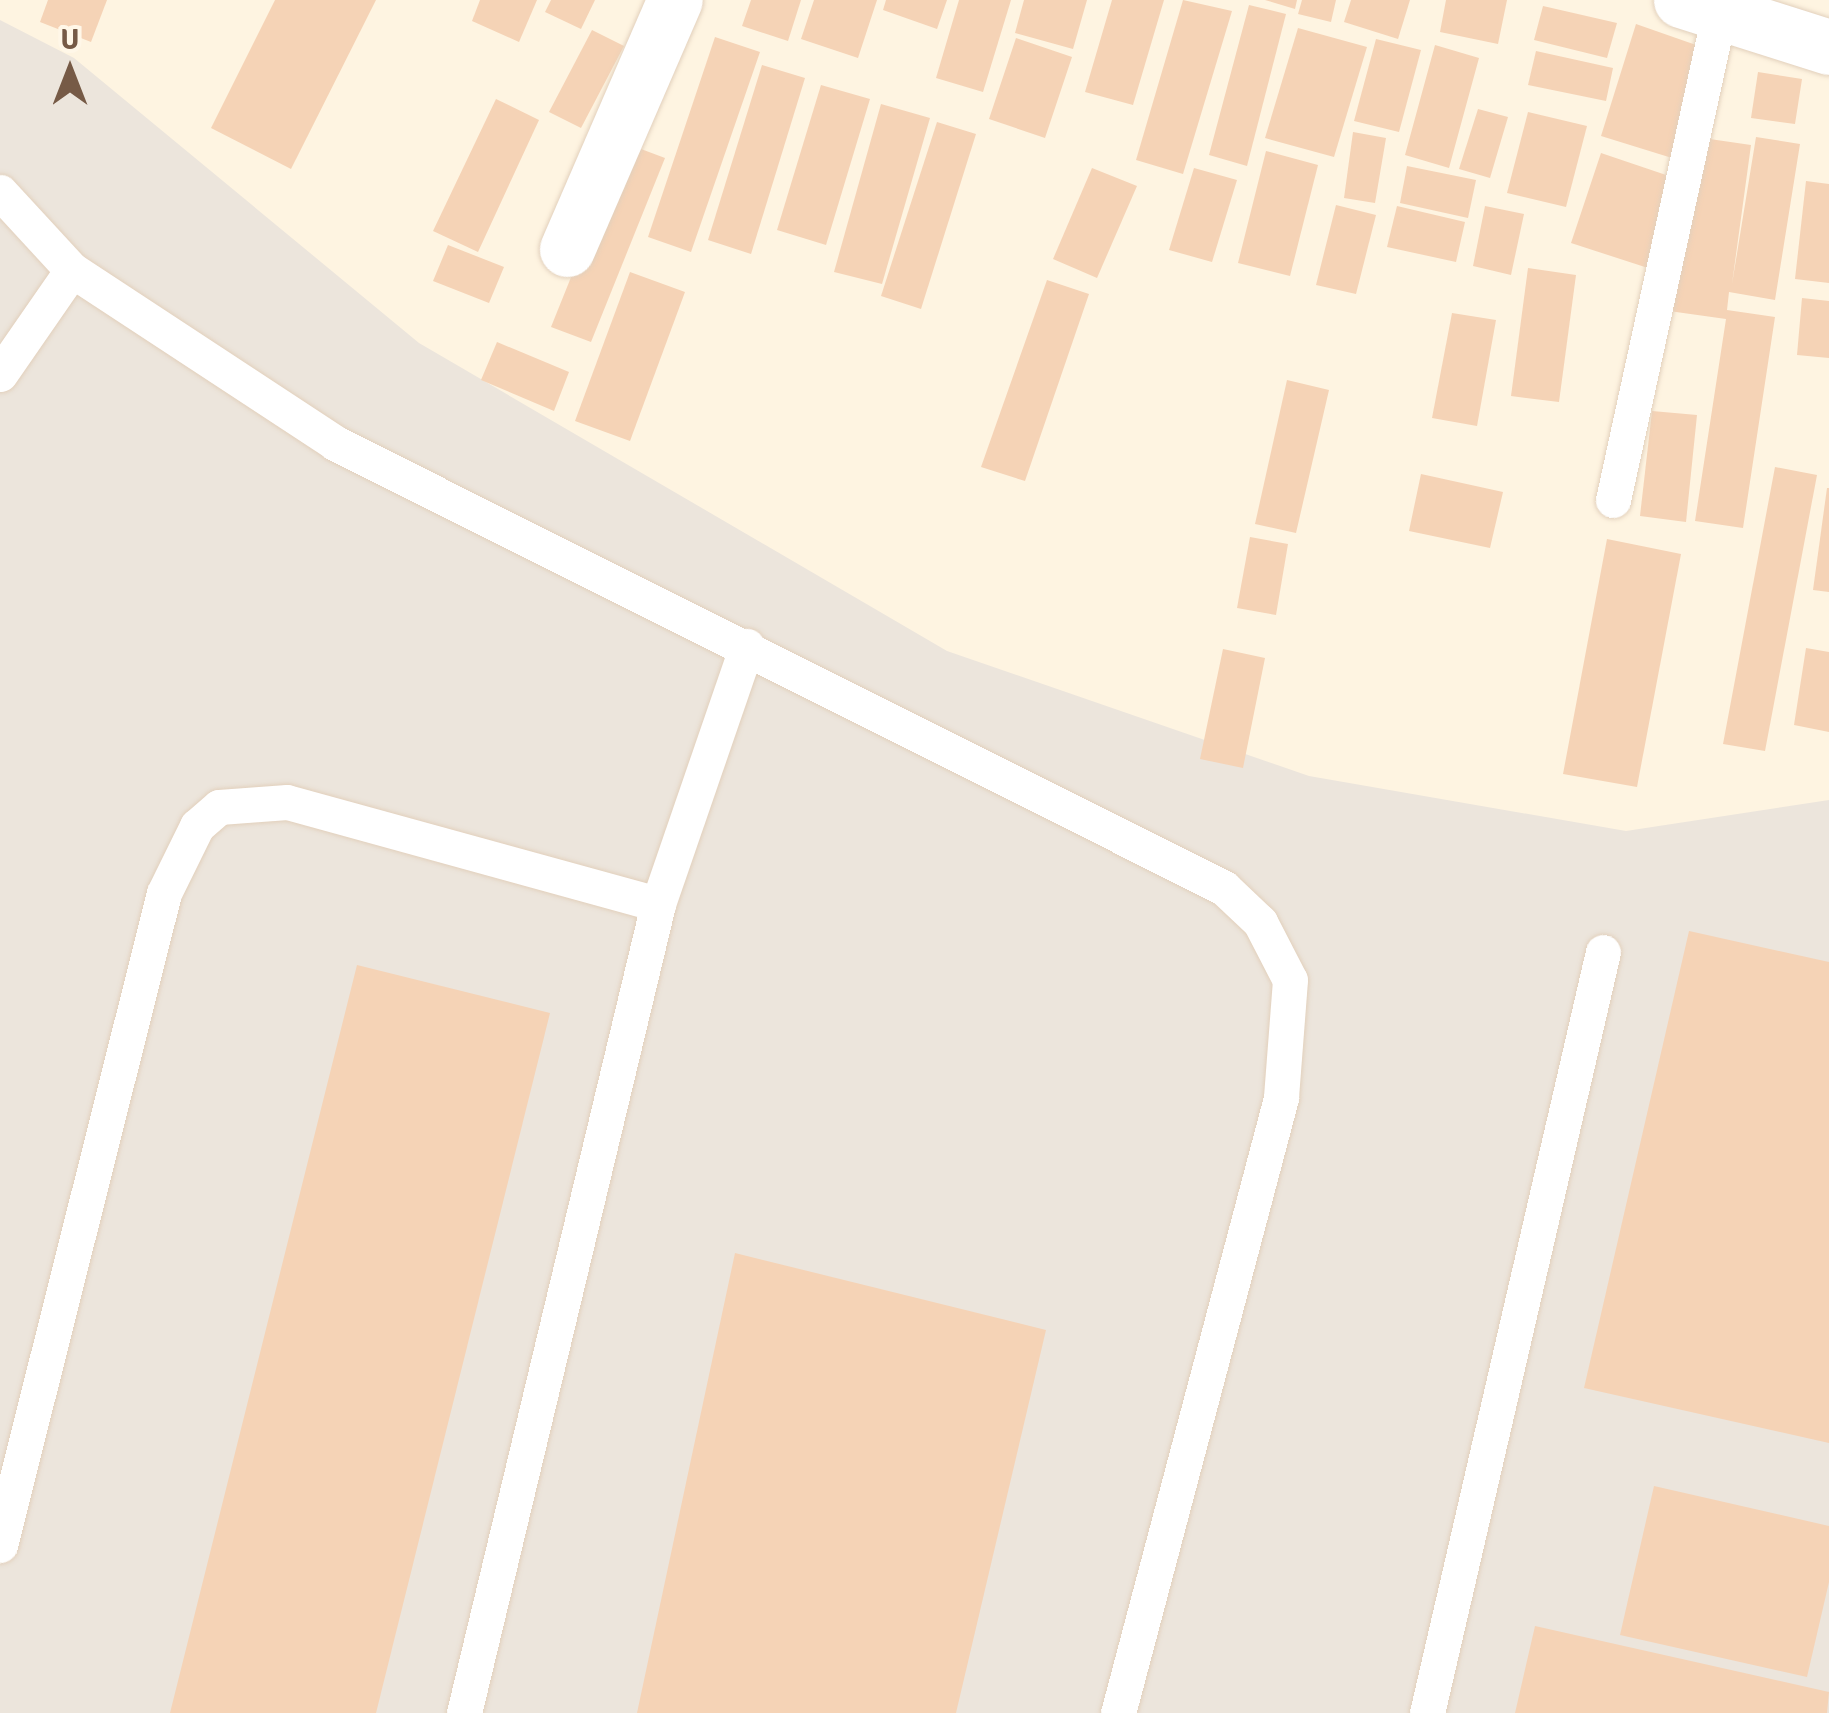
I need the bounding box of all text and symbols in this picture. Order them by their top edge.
north arrow [20,20,120,120]
text: U [61,23,79,57]

